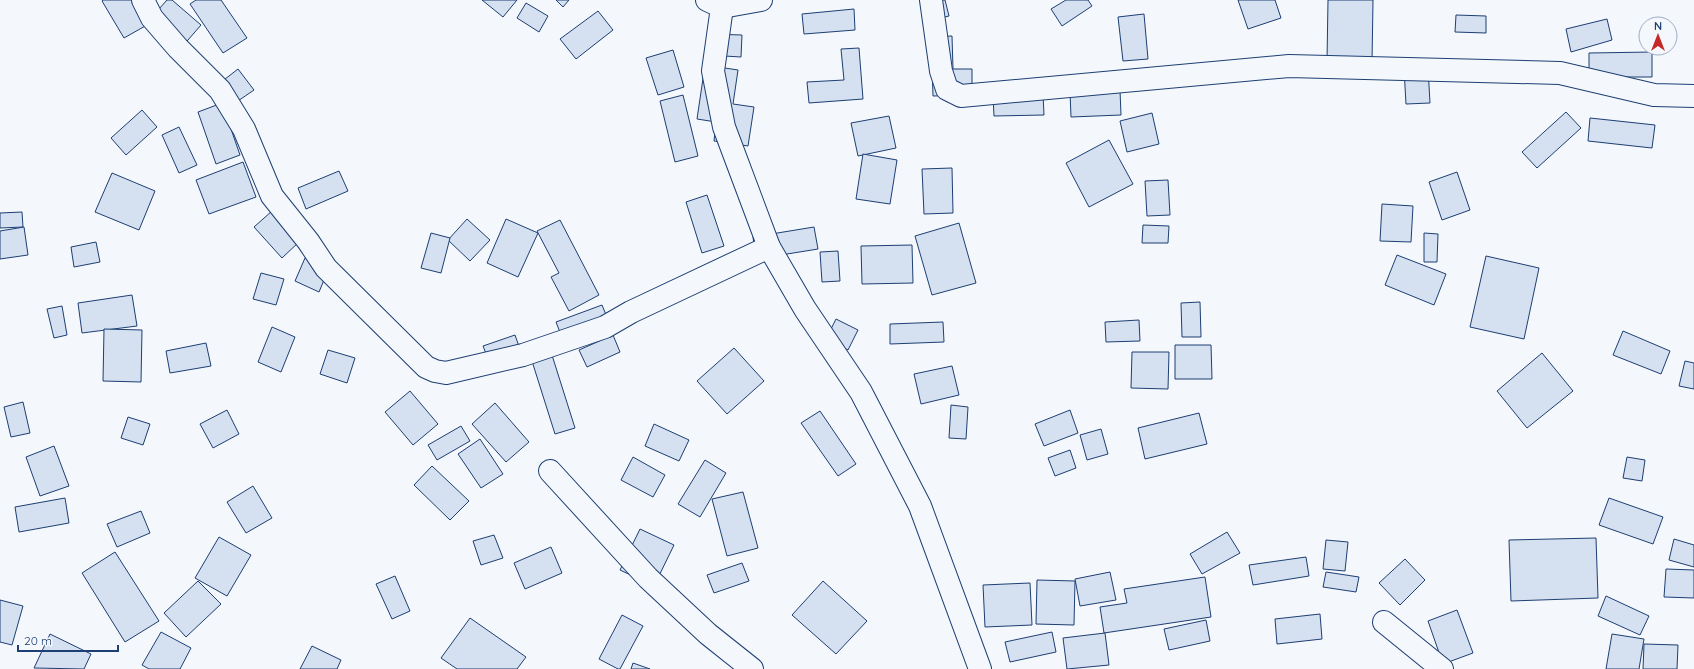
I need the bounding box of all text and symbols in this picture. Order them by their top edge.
north arrow [1638,16,1678,56]
text: N [1654,19,1662,33]
scale bar [18,627,118,653]
text: 20 m [24,633,52,648]

